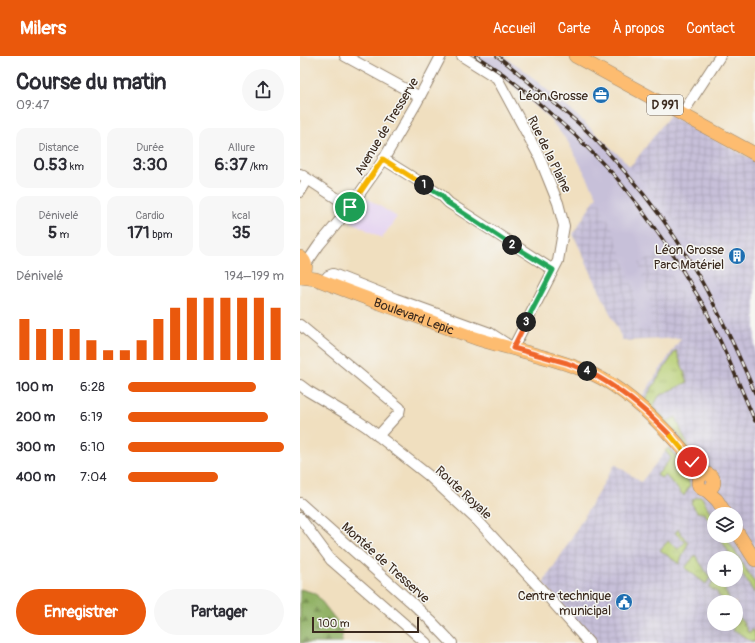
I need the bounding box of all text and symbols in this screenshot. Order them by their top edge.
text: Milers [20,16,66,40]
text: Accueil [493,20,536,37]
text: Carte [558,20,590,37]
text: À propos [612,20,664,37]
text: Contact [686,20,735,37]
text: Course du matin [16,68,167,96]
button: share [242,69,284,111]
street label: Avenue de Tresserve [351,74,423,178]
office icon: Léon Grosse [591,85,611,105]
place label: Léon Grosse [519,88,589,104]
road number: D 991 [647,95,683,115]
text: 09:47 [16,97,49,113]
street label: Rue de la Plaine [524,114,575,196]
text: Distance [39,141,79,154]
text: Durée [136,141,164,154]
text: Allure [228,141,255,154]
text: 0.53 [33,154,67,175]
text: 3:30 [132,154,168,175]
text: 6:37 [215,154,247,175]
text: km [67,160,84,173]
text: /km [247,160,268,173]
pin: 1 [414,175,434,195]
text: 1 [422,178,426,191]
pin [333,190,367,224]
icon: arrive [339,196,361,218]
text: Dénivelé [39,209,79,222]
text: Cardio [136,209,164,222]
text: kcal [232,209,250,222]
text: 5 [48,222,57,243]
text: 171 [127,222,150,243]
text: 35 [232,222,251,243]
text: m [57,228,69,241]
text: bpm [150,228,173,241]
pin: 2 [502,235,522,255]
text: 2 [509,238,515,251]
place label: Léon Grosse Parc Matériel [654,242,725,273]
building icon: Léon Grosse Parc Matériel [727,246,747,266]
text: Dénivelé [16,268,63,284]
text: 194–199 m [224,268,284,284]
street label: Boulevard Lepic [371,295,457,339]
pin: 3 [516,312,536,332]
text: 3 [523,315,529,328]
pin: 4 [577,361,597,381]
text: 4 [584,364,590,377]
text: 100 m [16,379,53,395]
text: 6:28 [80,379,105,395]
text: 200 m [16,409,55,425]
text: 6:19 [80,409,103,425]
text: 300 m [16,439,55,455]
text: 6:10 [80,439,105,455]
pin [675,445,709,479]
icon: check [681,451,703,473]
street label: Route Royale [432,463,495,523]
text: 400 m [16,469,56,485]
text: 7:04 [80,469,107,485]
map controls [707,507,743,631]
button: layers [707,507,743,543]
street label: Montée de Tresserve [338,519,433,607]
button: + [707,551,743,587]
place label: Centre technique municipal [518,588,612,619]
button: Enregistrer [16,589,146,635]
button: Partager [154,589,284,635]
public building icon: Centre technique municipal [614,592,634,612]
button: − [707,595,743,631]
scale bar [312,615,419,634]
text: 100 m [318,617,349,630]

